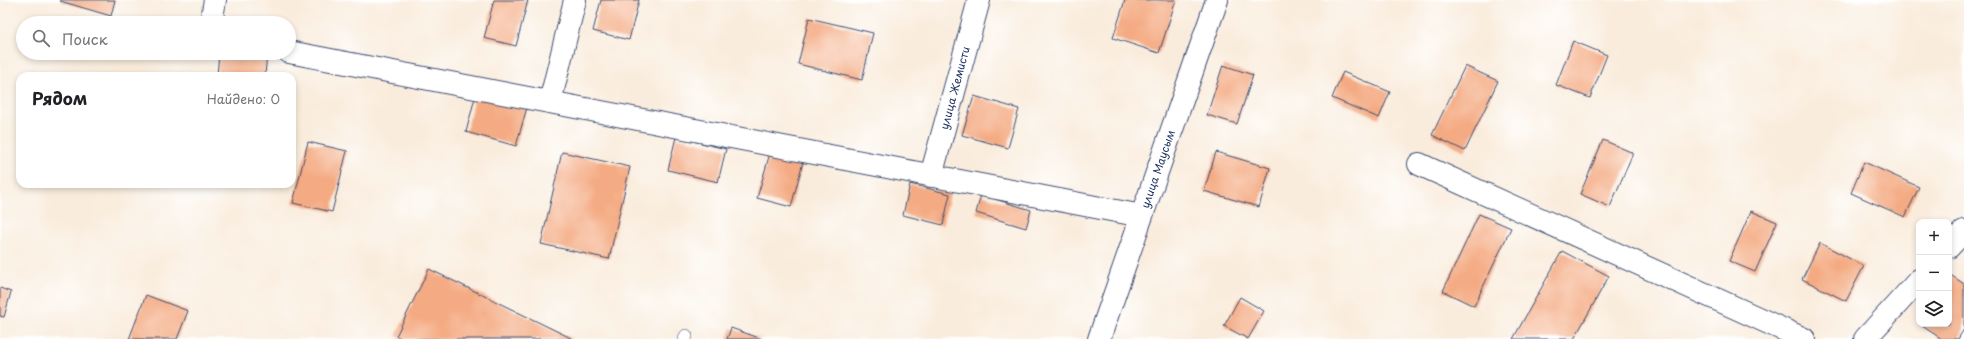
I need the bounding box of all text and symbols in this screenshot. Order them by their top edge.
search box [16,16,296,60]
icon: search [30,27,52,49]
text: Поиск [62,27,108,50]
street label: улица Жемисти [935,45,974,131]
text: Рядом [32,85,87,111]
text: Найдено: 0 [207,89,280,108]
street label: улица Маусым [1136,127,1179,210]
map controls [1916,219,1952,327]
button: + [1916,219,1952,255]
button: − [1916,255,1952,291]
button: layers [1916,291,1952,327]

